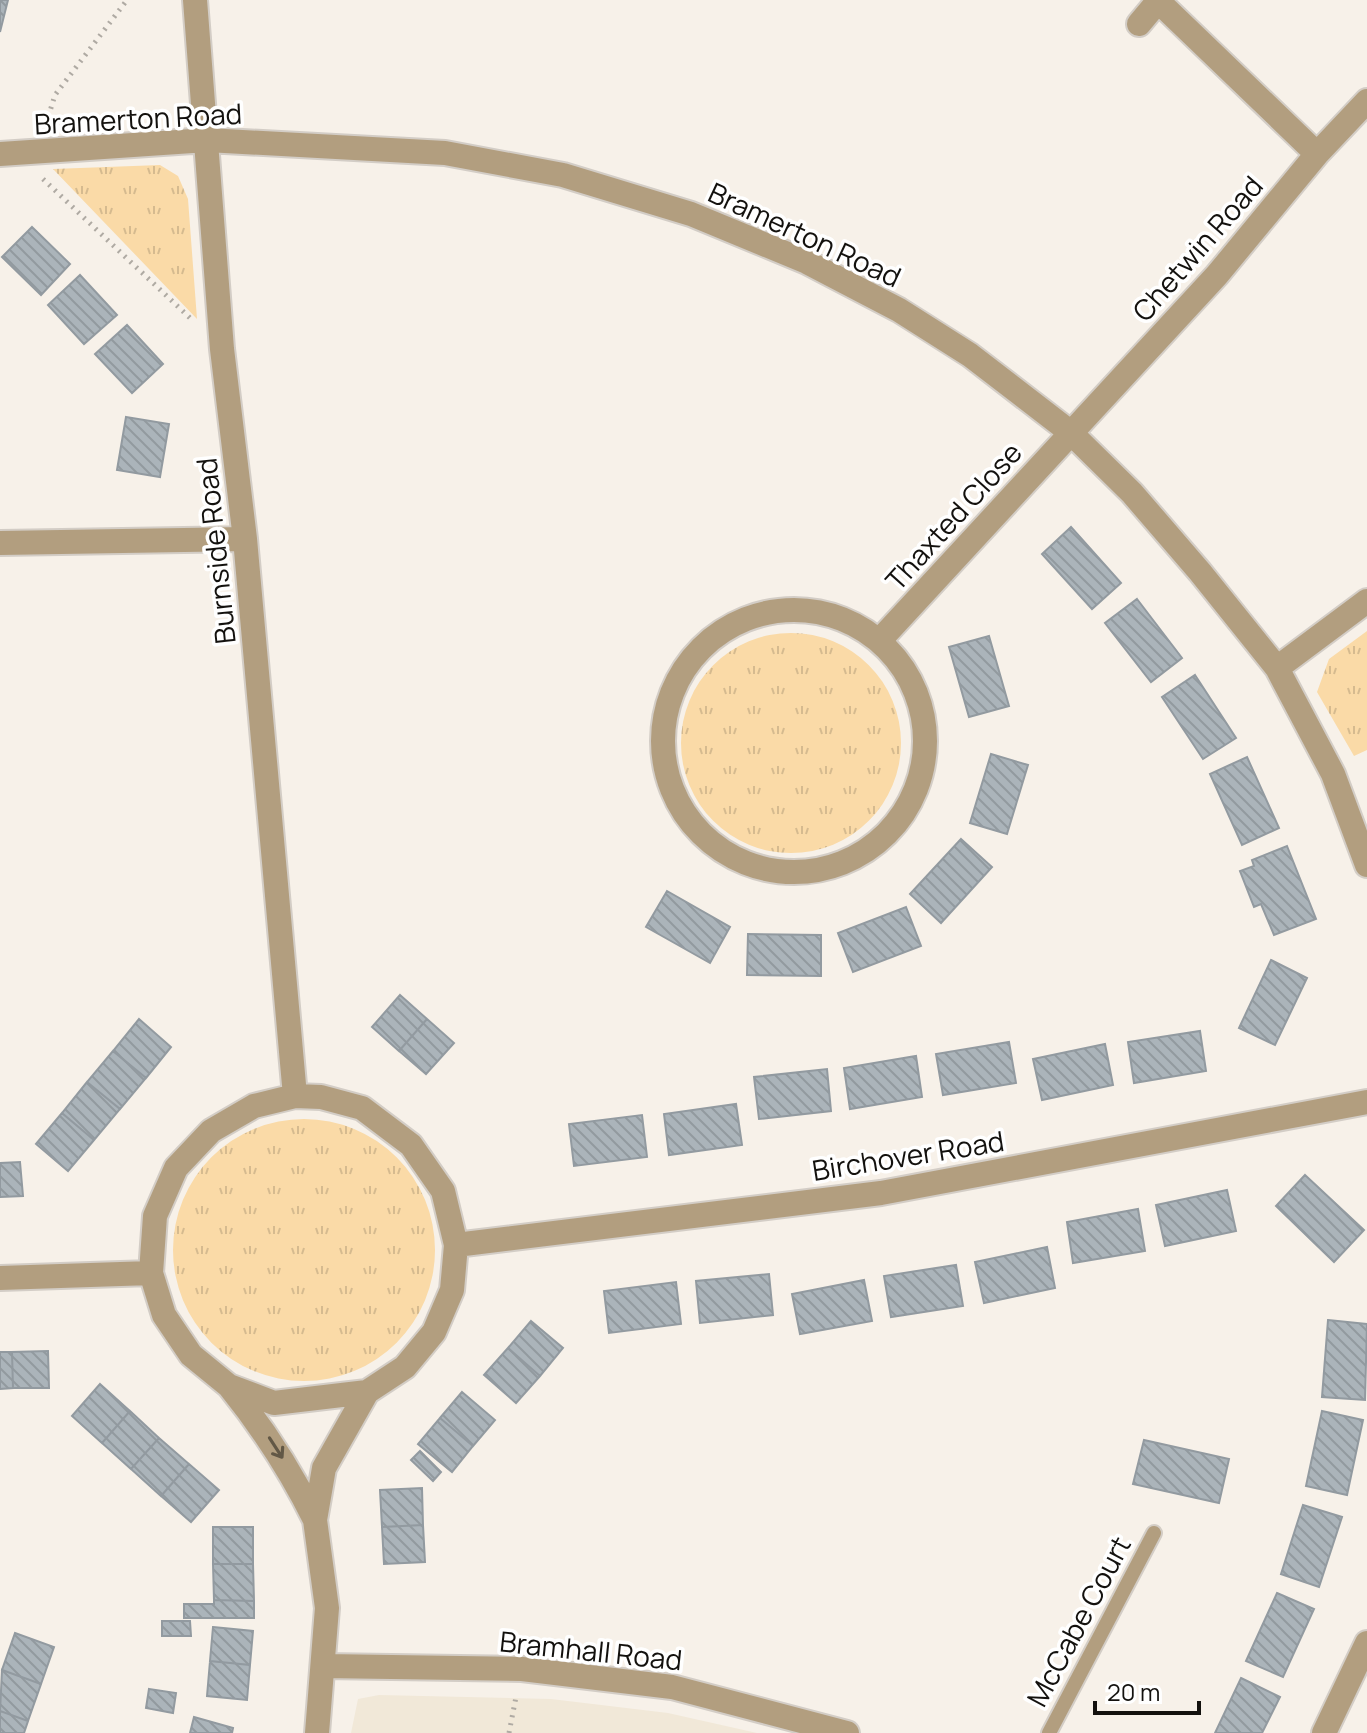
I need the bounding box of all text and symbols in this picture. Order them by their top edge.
street label: Bramerton Road [33,94,243,142]
street label: Chetwin Road [1123,167,1271,329]
street label: Bramerton Road [703,173,907,295]
street label: Thaxted Close [876,434,1030,598]
street label: Burnside Road [186,456,244,646]
street label: Birchover Road [809,1121,1007,1189]
one-way arrow [268,1436,284,1459]
street label: McCabe Court [1017,1529,1139,1713]
street label: Bramhall Road [498,1622,684,1678]
scale bar [1095,1665,1199,1715]
text: 20 m [1107,1675,1160,1708]

